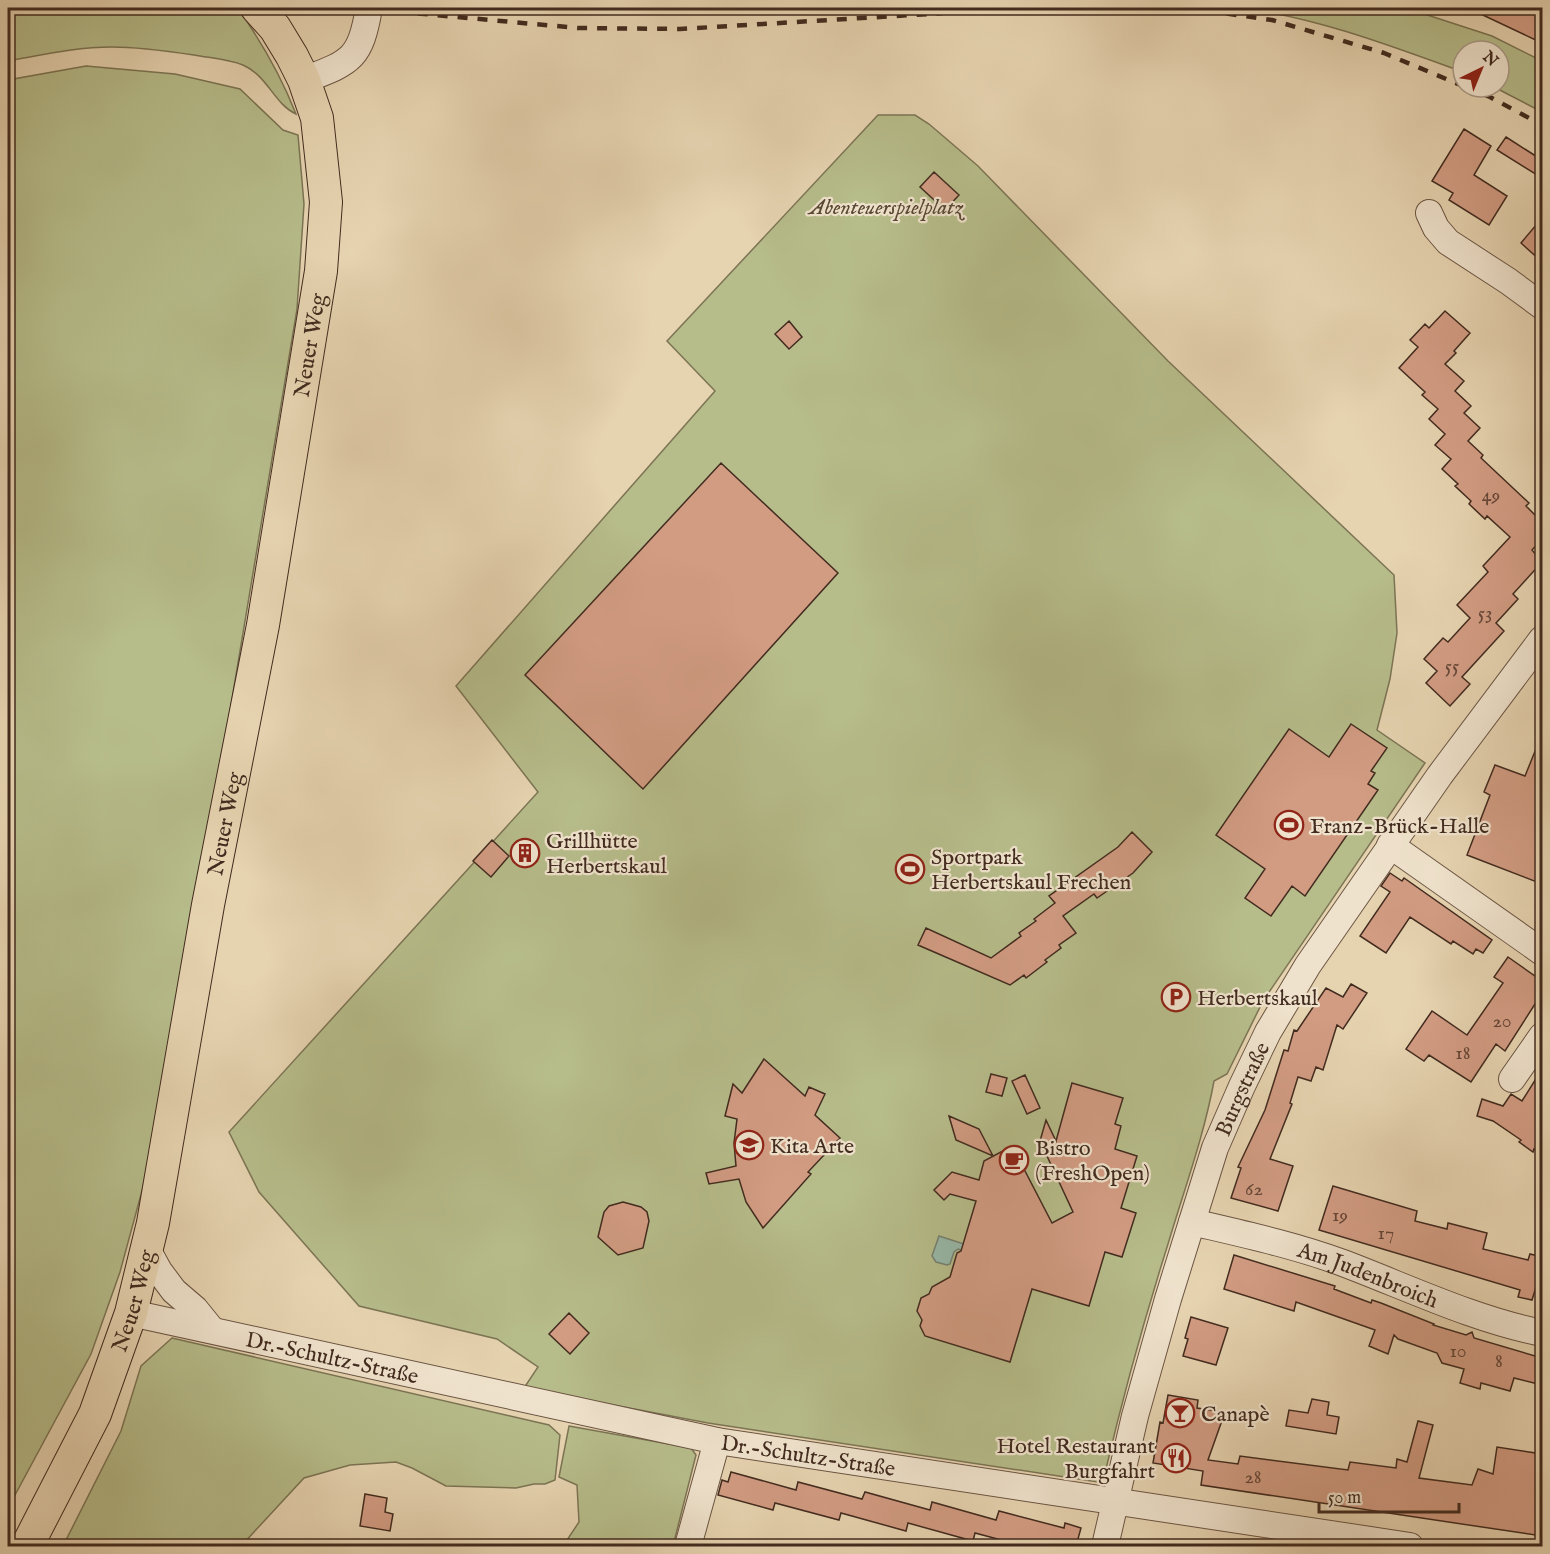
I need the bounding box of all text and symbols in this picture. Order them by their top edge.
north arrow [1451,39,1511,99]
text: N [1477,47,1502,72]
park label: Abenteuerspielplatz [807,194,965,222]
street label: Neuer Weg [289,290,333,400]
house number: 49 [1482,483,1500,508]
house number: 53 [1478,601,1492,626]
house number: 55 [1445,654,1459,679]
street label: Neuer Weg [202,769,250,878]
sports icon: Franz-Brück-Halle [1273,809,1305,841]
place label: Franz-Brück-Halle [1310,813,1489,841]
place label: Grillhütte Herbertskaul [546,828,667,881]
building icon: Grillhütte Herbertskaul [509,837,541,869]
place label: Sportpark Herbertskaul Frechen [931,844,1132,897]
sports icon: Sportpark Herbertskaul Frechen [894,853,926,885]
parking icon: Herbertskaul [1160,981,1192,1013]
place label: Herbertskaul [1197,985,1318,1013]
house number: 20 [1492,1009,1512,1034]
street label: Burgstraße [1210,1038,1277,1141]
house number: 18 [1455,1041,1471,1066]
school or university icon: Kita Arte [733,1129,765,1161]
place label: Kita Arte [770,1133,854,1161]
place label: Bistro (FreshOpen) [1035,1135,1150,1188]
cafe icon: Bistro (FreshOpen) [998,1144,1030,1176]
house number: 62 [1245,1177,1263,1202]
house number: 19 [1332,1203,1348,1228]
house number: 17 [1378,1221,1394,1246]
street label: Am Judenbroich [1293,1237,1442,1316]
street label: Neuer Weg [106,1246,162,1356]
street label: Dr.-Schultz-Straße [243,1326,421,1391]
house number: 10 [1449,1339,1467,1364]
house number: 8 [1495,1349,1503,1374]
bar icon: Canapè [1164,1397,1196,1429]
place label: Canapè [1201,1401,1269,1429]
street label: Dr.-Schultz-Straße [719,1430,897,1484]
place label: Hotel Restaurant Burgfahrt [996,1433,1155,1486]
restaurant icon: Hotel Restaurant Burgfahrt [1160,1442,1192,1474]
house number: 28 [1244,1465,1262,1490]
scale bar [1319,1476,1458,1514]
text: 50 m [1328,1487,1361,1510]

